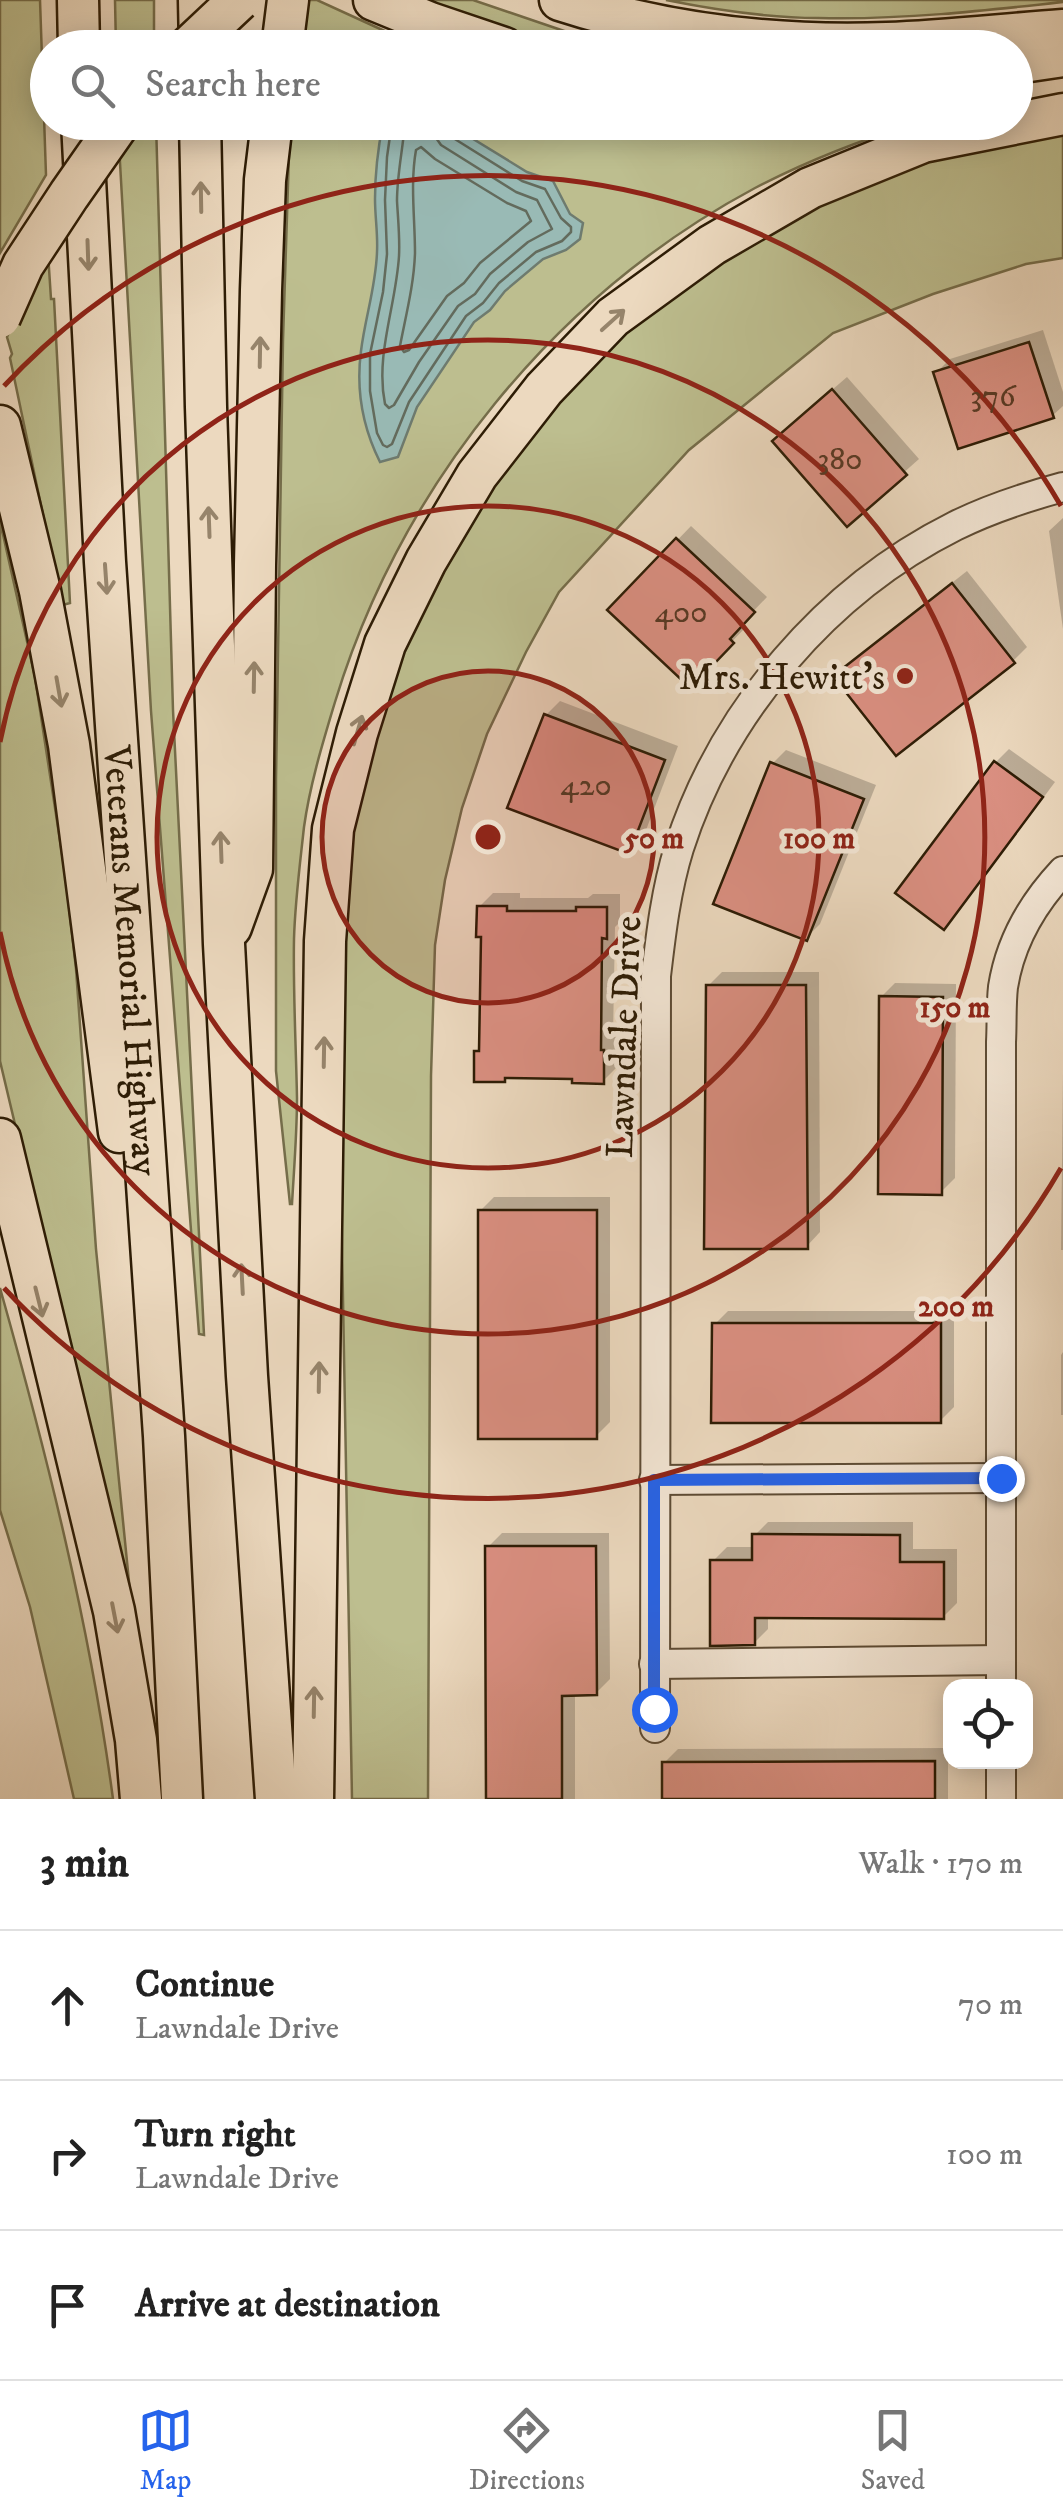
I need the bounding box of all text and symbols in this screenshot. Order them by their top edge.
search box [30,30,1033,140]
icon: search [65,58,120,113]
text: Search here [145,61,321,109]
one-way arrow [192,182,211,214]
one-way arrow [78,238,97,270]
one-way arrow [600,308,625,331]
one-way arrow [250,336,270,368]
house number: 376 [970,377,1017,417]
house number: 380 [817,440,863,480]
one-way arrow [200,507,219,539]
one-way arrow [97,563,116,595]
house number: 400 [655,593,707,633]
place label: Mrs. Hewitt's [679,654,885,702]
one-way arrow [244,661,264,694]
marker: Mrs. Hewitt's [894,665,916,687]
one-way arrow [50,676,69,708]
one-way arrow [350,715,368,746]
street label: Veterans Memorial Highway [91,743,168,1178]
house number: 420 [560,766,612,806]
centre of rings [470,819,506,855]
text: 50 m [623,821,684,858]
text: 100 m [783,821,856,858]
one-way arrow [211,831,230,864]
street label: Lawndale Drive [597,915,653,1159]
text: 150 m [920,990,991,1027]
one-way arrow [314,1036,333,1068]
one-way arrow [232,1264,251,1296]
one-way arrow [31,1285,49,1317]
text: 200 m [918,1289,994,1326]
one-way arrow [310,1361,328,1394]
route end [979,1456,1025,1502]
one-way arrow [106,1601,125,1634]
map controls [943,1679,1033,1769]
button: locate [943,1679,1033,1769]
one-way arrow [304,1686,324,1718]
route start [632,1687,678,1733]
text: 3 min [40,1838,129,1890]
text: Walk · 170 m [858,1844,1023,1884]
text: Continue [135,1961,274,2009]
icon: ahead [40,1978,95,2033]
text: 70 m [958,1985,1023,2025]
text: Lawndale Drive [135,2009,339,2049]
text: Turn right [135,2111,296,2159]
icon: right [40,2128,95,2183]
text: 100 m [946,2135,1023,2175]
text: Lawndale Drive [135,2159,339,2199]
icon: arrive [40,2278,95,2333]
text: Arrive at destination [135,2281,440,2329]
tab: Map [138,2403,193,2498]
tab: Directions [469,2403,585,2498]
tab: Saved [861,2403,925,2498]

